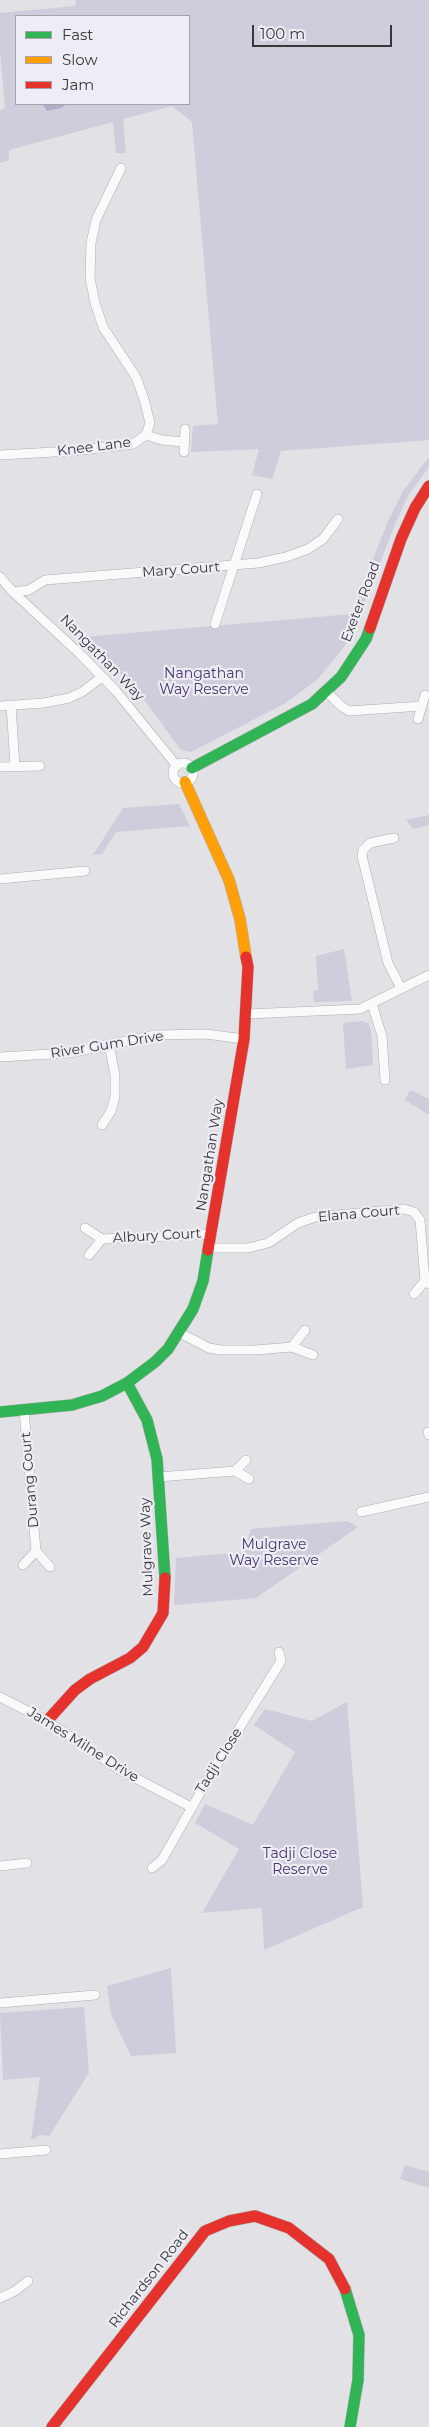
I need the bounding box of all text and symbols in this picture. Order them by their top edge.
legend [15,15,190,105]
scale bar [254,15,394,47]
text: 100 m [260,24,305,43]
text: Fast [62,25,93,44]
text: Slow [62,50,98,69]
text: Jam [62,75,94,94]
street label: Knee Lane [56,434,132,460]
street label: Mary Court [142,559,220,581]
street label: Exeter Road [338,559,384,645]
street label: Nangathan Way [56,611,148,705]
park label: Nangathan Way Reserve [159,666,249,699]
street label: River Gum Drive [49,1028,165,1062]
street label: Nangathan Way [193,1097,227,1213]
street label: Elana Court [317,1202,401,1226]
street label: Albury Court [112,1225,202,1247]
street label: Durang Court [17,1431,43,1529]
street label: Mulgrave Way [137,1497,157,1597]
park label: Mulgrave Way Reserve [229,1537,319,1570]
street label: James Milne Drive [24,1704,142,1786]
street label: Tadji Close [192,1725,246,1797]
park label: Tadji Close Reserve [263,1846,337,1878]
street label: Richardson Road [106,2227,192,2331]

